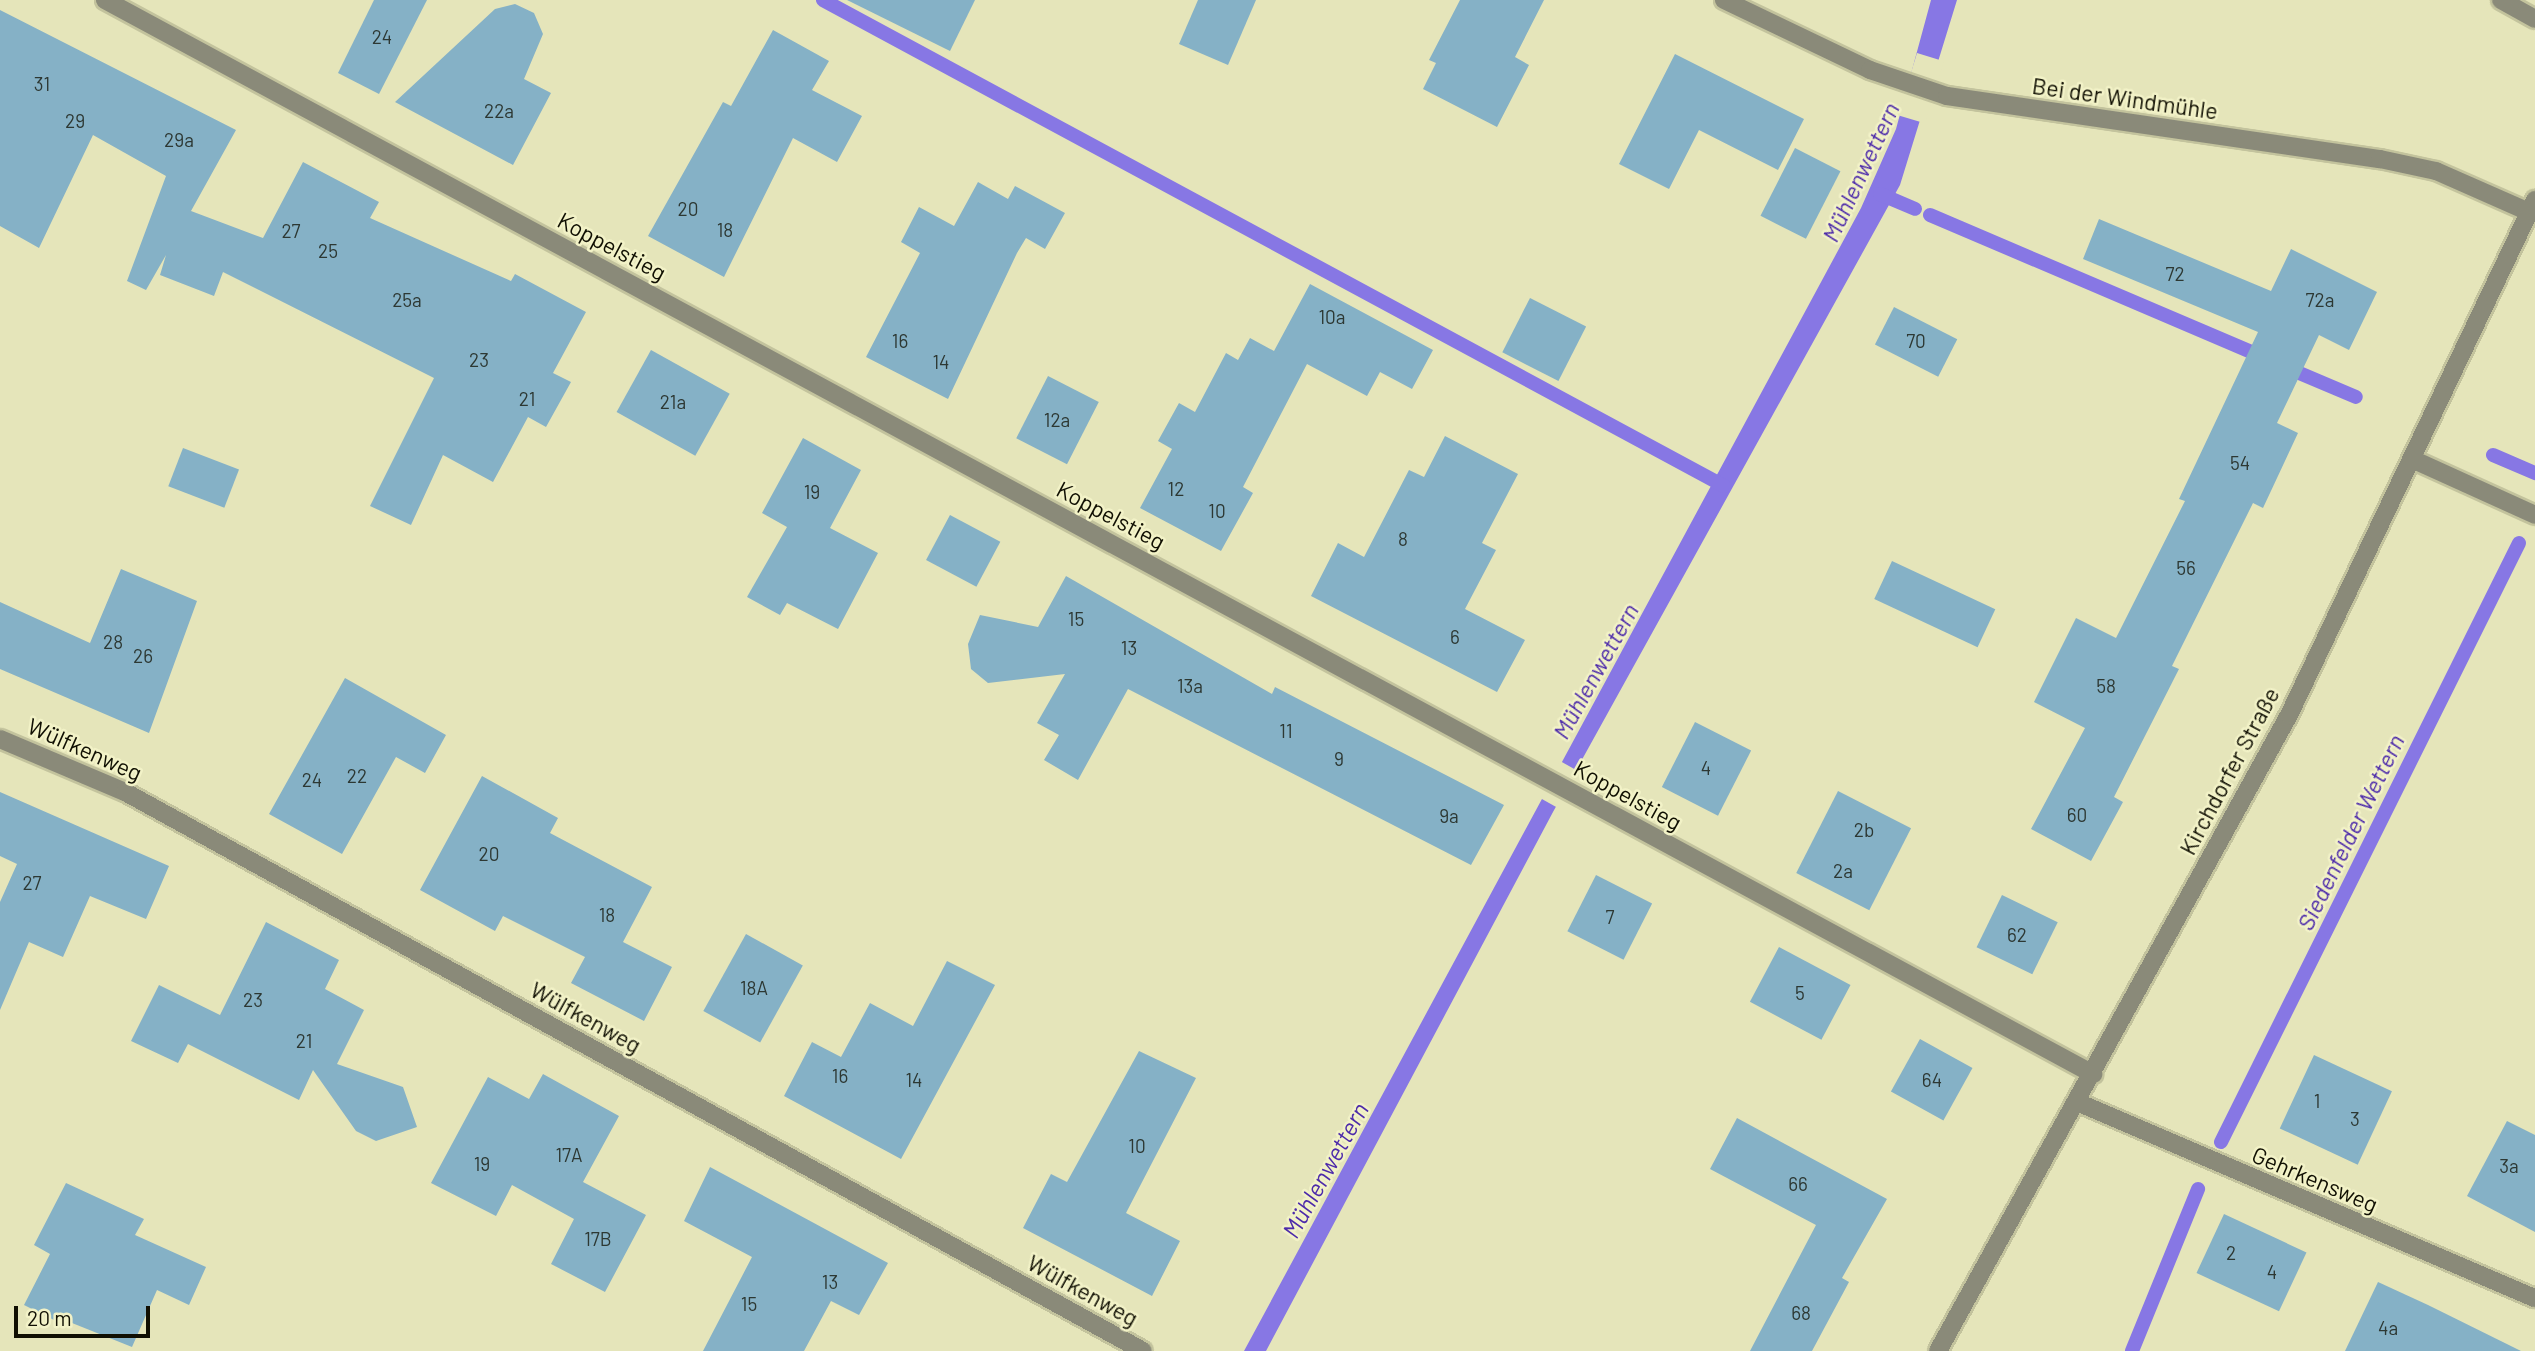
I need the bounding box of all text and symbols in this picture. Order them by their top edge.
house number: 24 [372,26,392,48]
street label: Bei der Windmühle [2030,71,2220,125]
house number: 31 [34,73,50,95]
water label: Mühlenwettern [1815,98,1905,246]
house number: 22a [484,100,514,122]
house number: 29 [65,110,85,132]
house number: 29a [164,129,194,151]
house number: 20 [678,198,698,220]
street label: Koppelstieg [553,206,671,286]
house number: 18 [717,219,733,241]
house number: 27 [281,220,301,242]
house number: 25 [318,240,338,262]
house number: 72 [2165,263,2185,285]
house number: 25a [392,289,422,311]
house number: 72a [2306,289,2334,311]
house number: 10a [1318,306,1346,328]
house number: 16 [892,330,908,352]
house number: 70 [1906,330,1926,352]
house number: 23 [469,349,489,371]
house number: 14 [932,351,950,373]
house number: 21 [519,388,535,410]
house number: 21a [660,391,686,413]
house number: 12a [1044,409,1070,431]
house number: 54 [2230,452,2250,474]
street label: Koppelstieg [1052,475,1170,555]
house number: 12 [1168,478,1184,500]
house number: 19 [804,481,820,503]
house number: 10 [1208,500,1226,522]
house number: 8 [1398,528,1408,550]
house number: 56 [2176,557,2196,579]
water label: Mühlenwettern [1546,598,1644,744]
house number: 15 [1068,608,1084,630]
house number: 6 [1450,626,1460,648]
house number: 28 [103,631,123,653]
house number: 13 [1121,637,1137,659]
house number: 26 [133,645,153,667]
house number: 13a [1177,675,1203,697]
house number: 58 [2096,675,2116,697]
street label: Kirchdorfer Straße [2173,683,2285,859]
street label: Wülfkenweg [24,712,146,786]
house number: 11 [1279,720,1293,742]
water label: Siedenfelder Wettern [2290,729,2410,935]
house number: 9 [1334,748,1344,770]
street label: Koppelstieg [1569,754,1687,836]
house number: 4 [1701,757,1711,779]
house number: 22 [347,765,367,787]
house number: 24 [302,769,322,791]
house number: 60 [2067,804,2087,826]
house number: 9a [1439,805,1459,827]
house number: 2b [1854,819,1874,841]
house number: 20 [479,843,499,865]
house number: 2a [1833,860,1853,882]
house number: 27 [22,872,42,894]
house number: 18 [599,904,615,926]
house number: 7 [1606,906,1614,928]
house number: 62 [2007,924,2027,946]
street label: Wülfkenweg [526,975,646,1059]
house number: 18A [740,977,768,999]
house number: 5 [1795,982,1805,1004]
house number: 23 [243,989,263,1011]
house number: 21 [296,1030,312,1052]
house number: 16 [832,1065,848,1087]
house number: 14 [905,1069,923,1091]
house number: 64 [1922,1069,1942,1091]
house number: 1 [2314,1090,2320,1112]
water label: Mühlenwettern [1276,1097,1374,1243]
house number: 3 [2350,1108,2360,1130]
house number: 10 [1128,1135,1146,1157]
street label: Gehrkensweg [2248,1140,2382,1218]
house number: 17A [555,1144,583,1166]
house number: 19 [474,1153,490,1175]
house number: 3a [2499,1155,2519,1177]
house number: 66 [1788,1173,1808,1195]
house number: 17B [584,1228,612,1250]
house number: 2 [2226,1242,2236,1264]
street label: Wülfkenweg [1023,1248,1143,1332]
house number: 4 [2267,1261,2277,1283]
house number: 13 [822,1271,838,1293]
scale bar [18,1292,154,1336]
house number: 15 [741,1293,757,1315]
house number: 68 [1791,1302,1811,1324]
text: 20 m [27,1305,72,1330]
house number: 4a [2378,1317,2398,1339]

